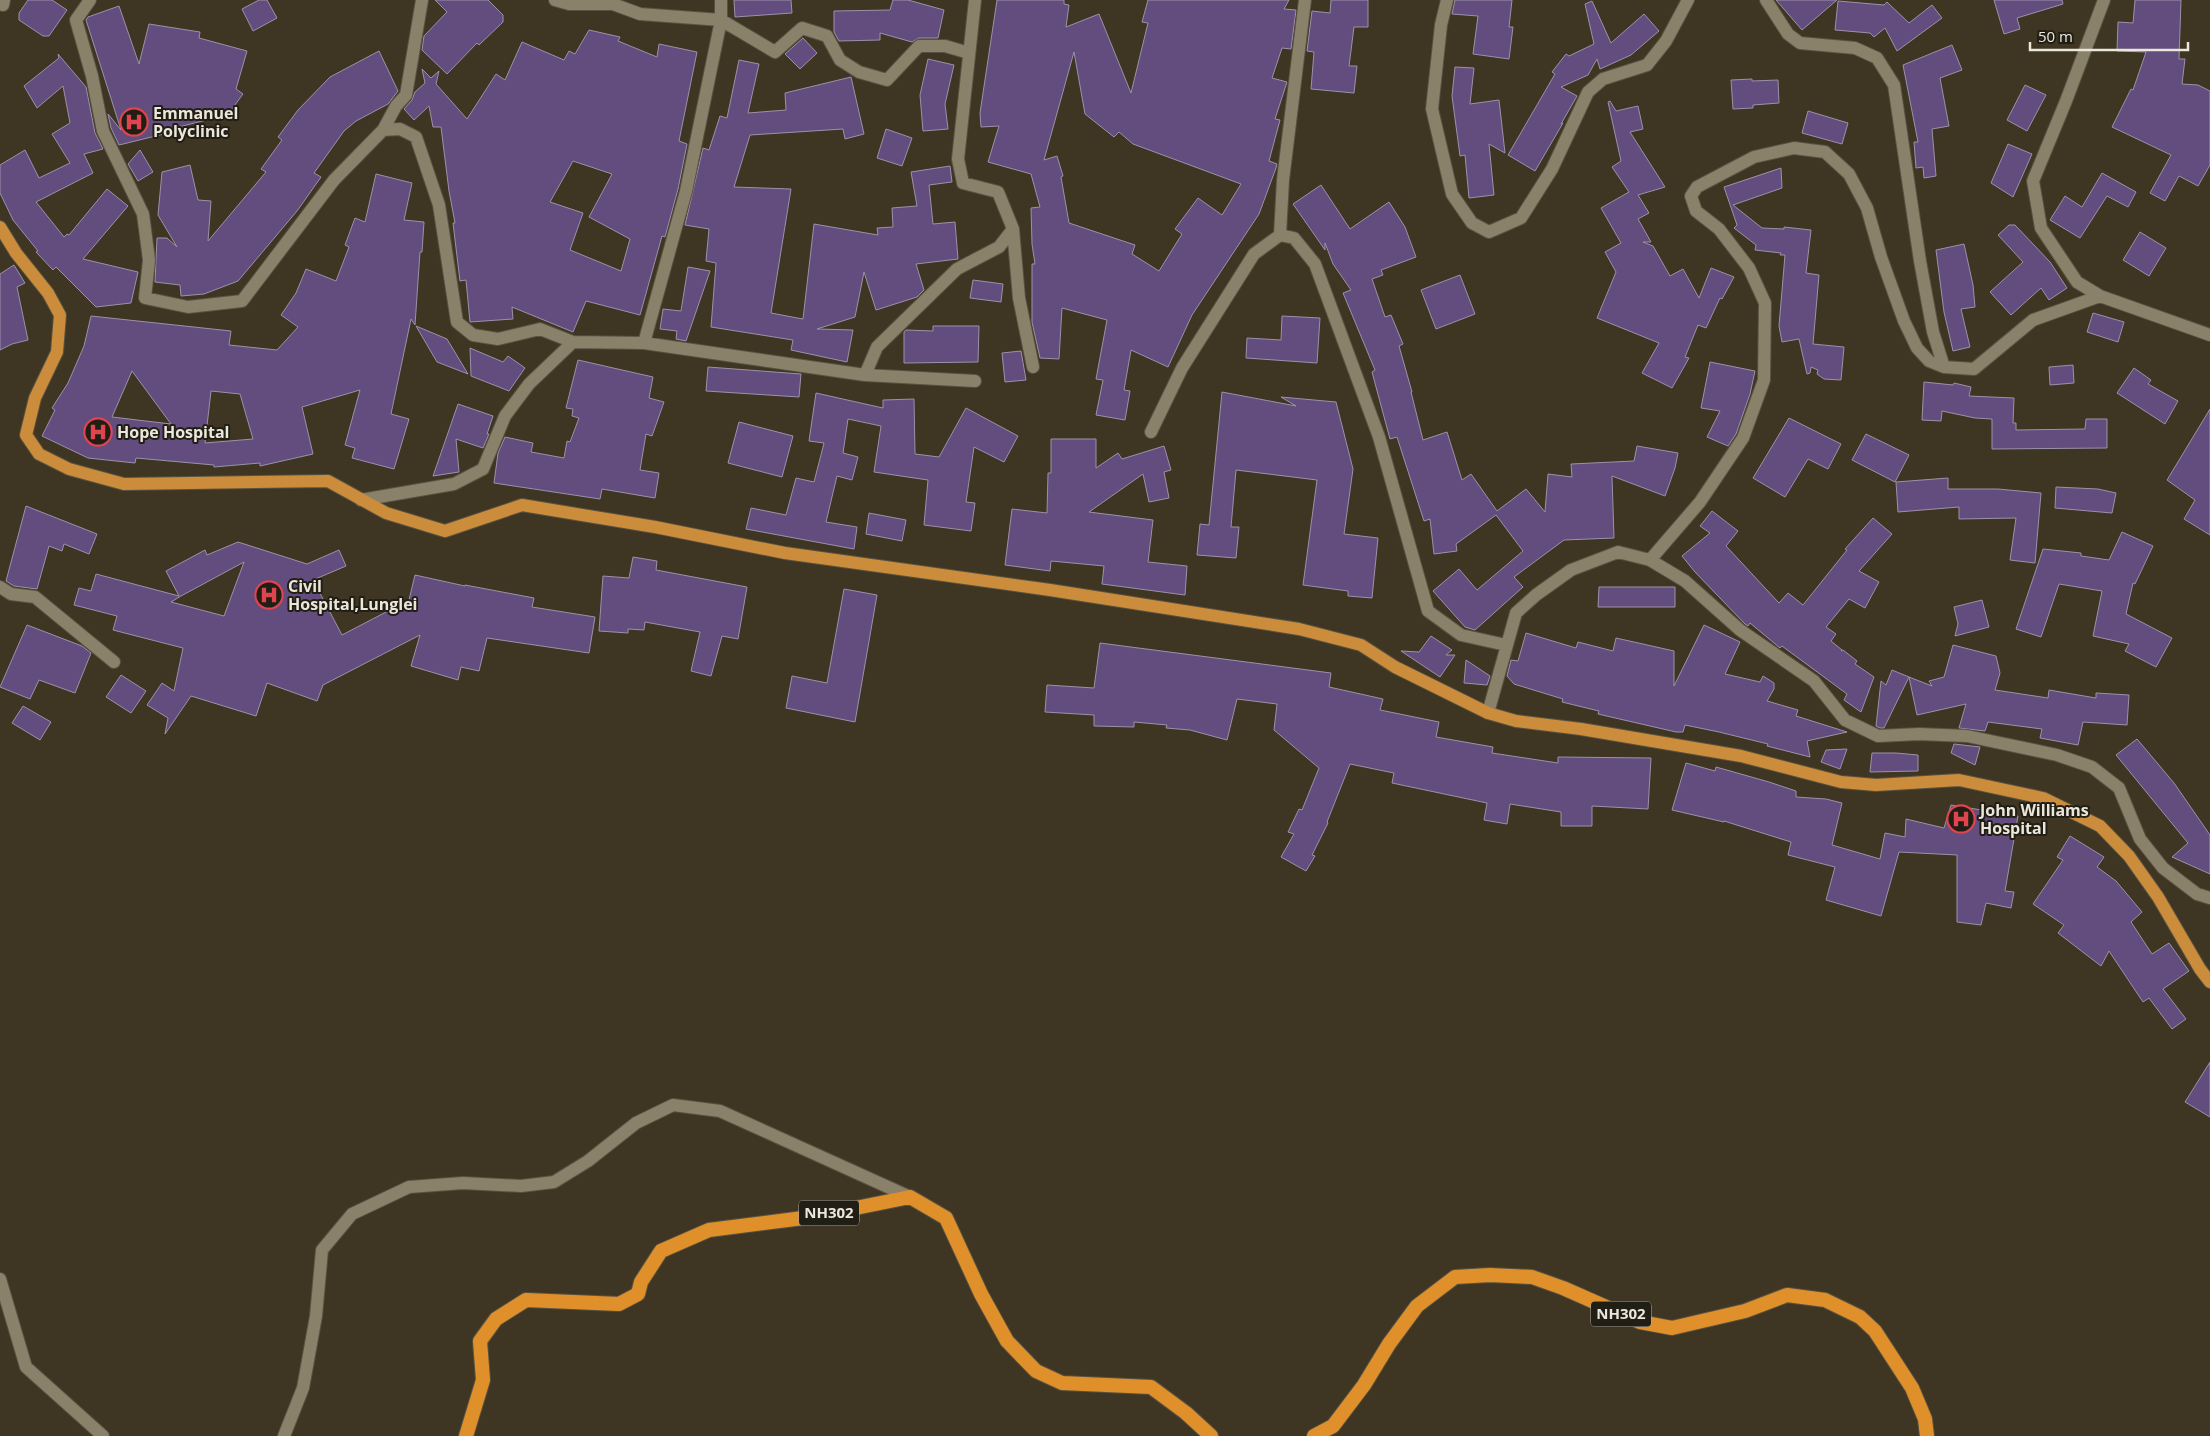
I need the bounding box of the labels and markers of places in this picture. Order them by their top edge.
place label: Emmanuel Polyclinic [153,102,238,142]
hospital icon: Emmanuel Polyclinic [119,107,149,137]
hospital icon: Hope Hospital [83,417,113,447]
place label: Hope Hospital [117,421,229,443]
place label: Civil Hospital,Lunglei [288,575,418,615]
hospital icon: Civil Hospital,Lunglei [254,580,284,610]
place label: John Williams Hospital [1978,799,2089,839]
hospital icon: John Williams Hospital [1946,804,1976,834]

